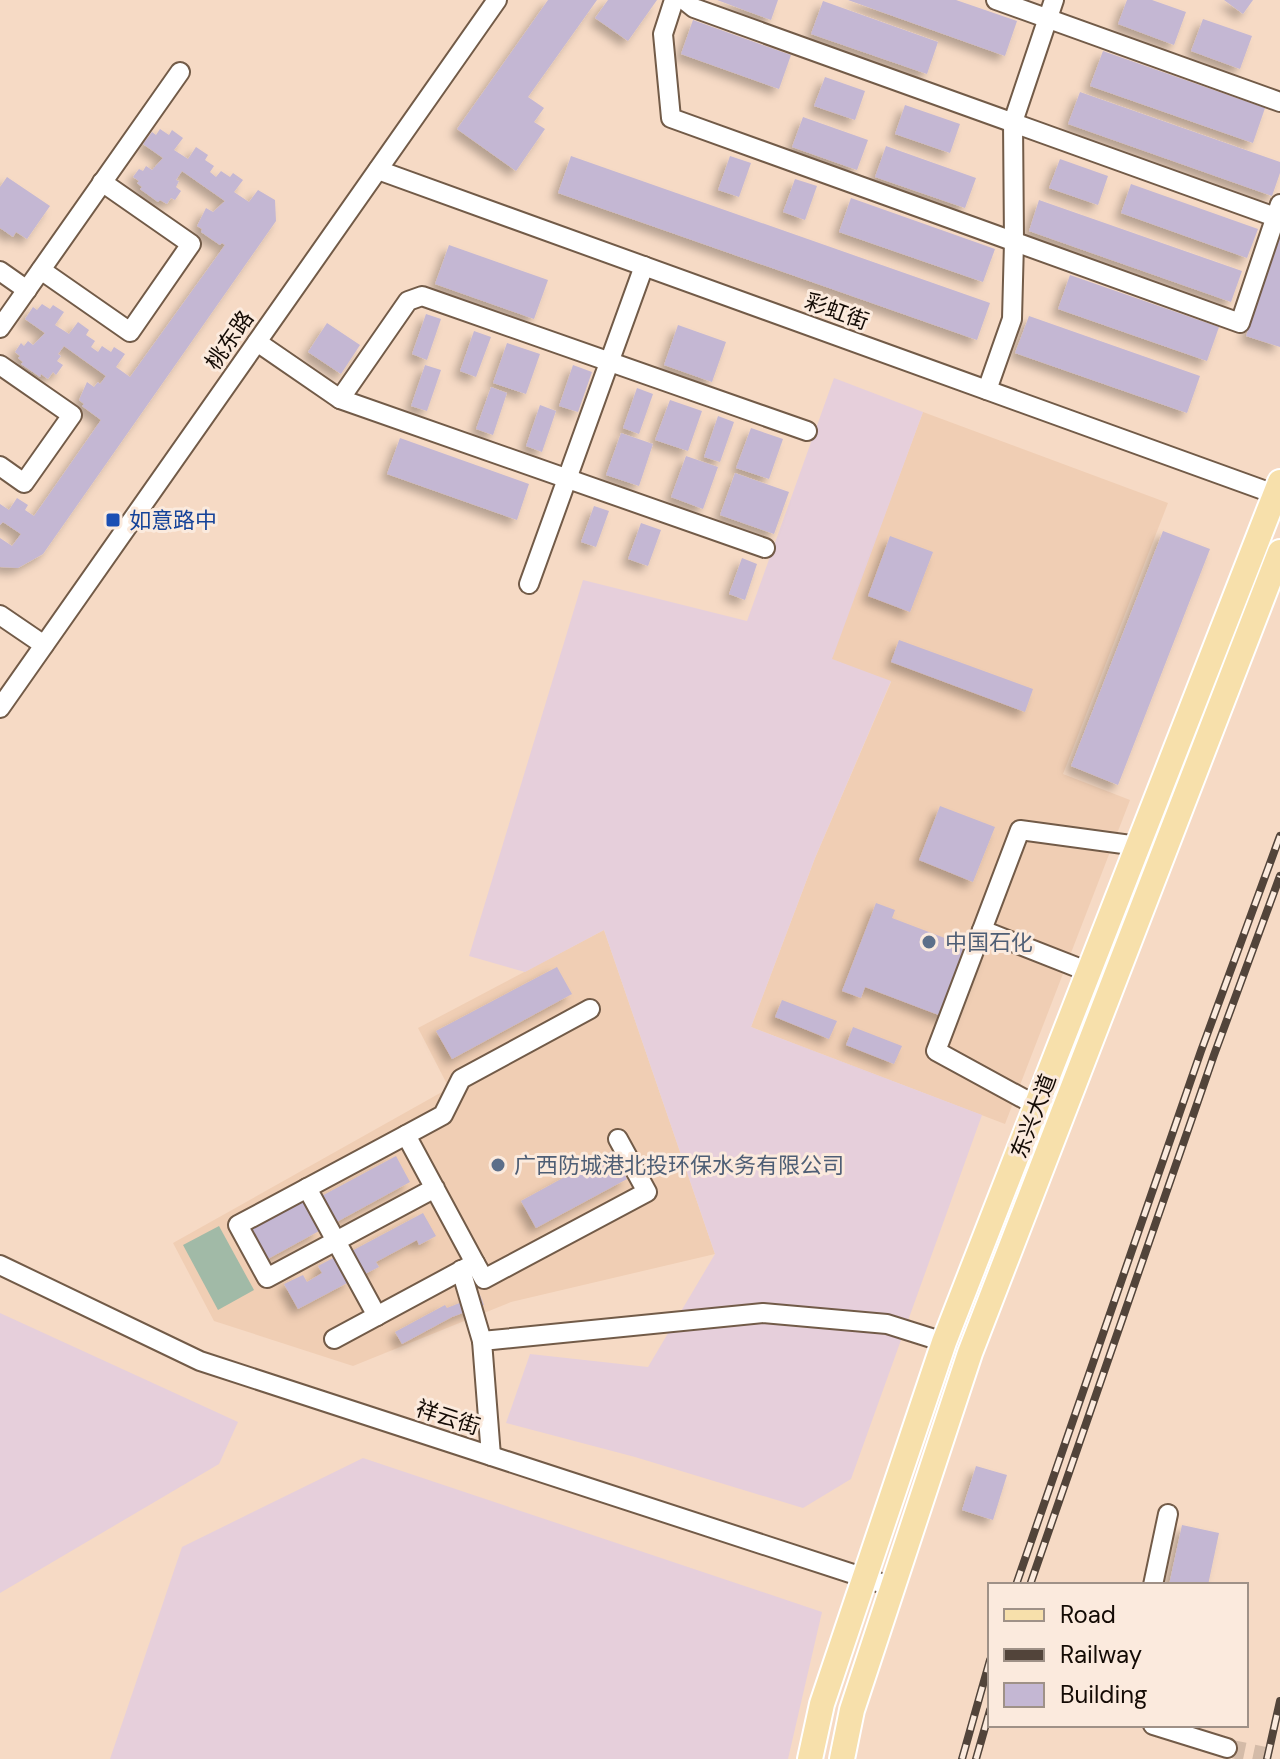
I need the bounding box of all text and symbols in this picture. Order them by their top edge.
street label: 彩虹街 [801,287,873,336]
street label: 桃东路 [199,305,260,376]
place label: 如意路中 [129,506,217,535]
marker: 如意路中 [104,511,122,529]
place label: 中国石化 [945,928,1033,957]
marker: 中国石化 [920,933,938,951]
street label: 东兴大道 [1004,1070,1063,1162]
place label: 广西防城港北投环保水务有限公司 [514,1151,844,1180]
marker: 广西防城港北投环保水务有限公司 [489,1156,507,1174]
street label: 祥云街 [412,1393,484,1441]
legend [988,1583,1248,1727]
text: Road [1060,1599,1116,1630]
text: Railway [1060,1639,1142,1670]
text: Building [1060,1679,1147,1710]

